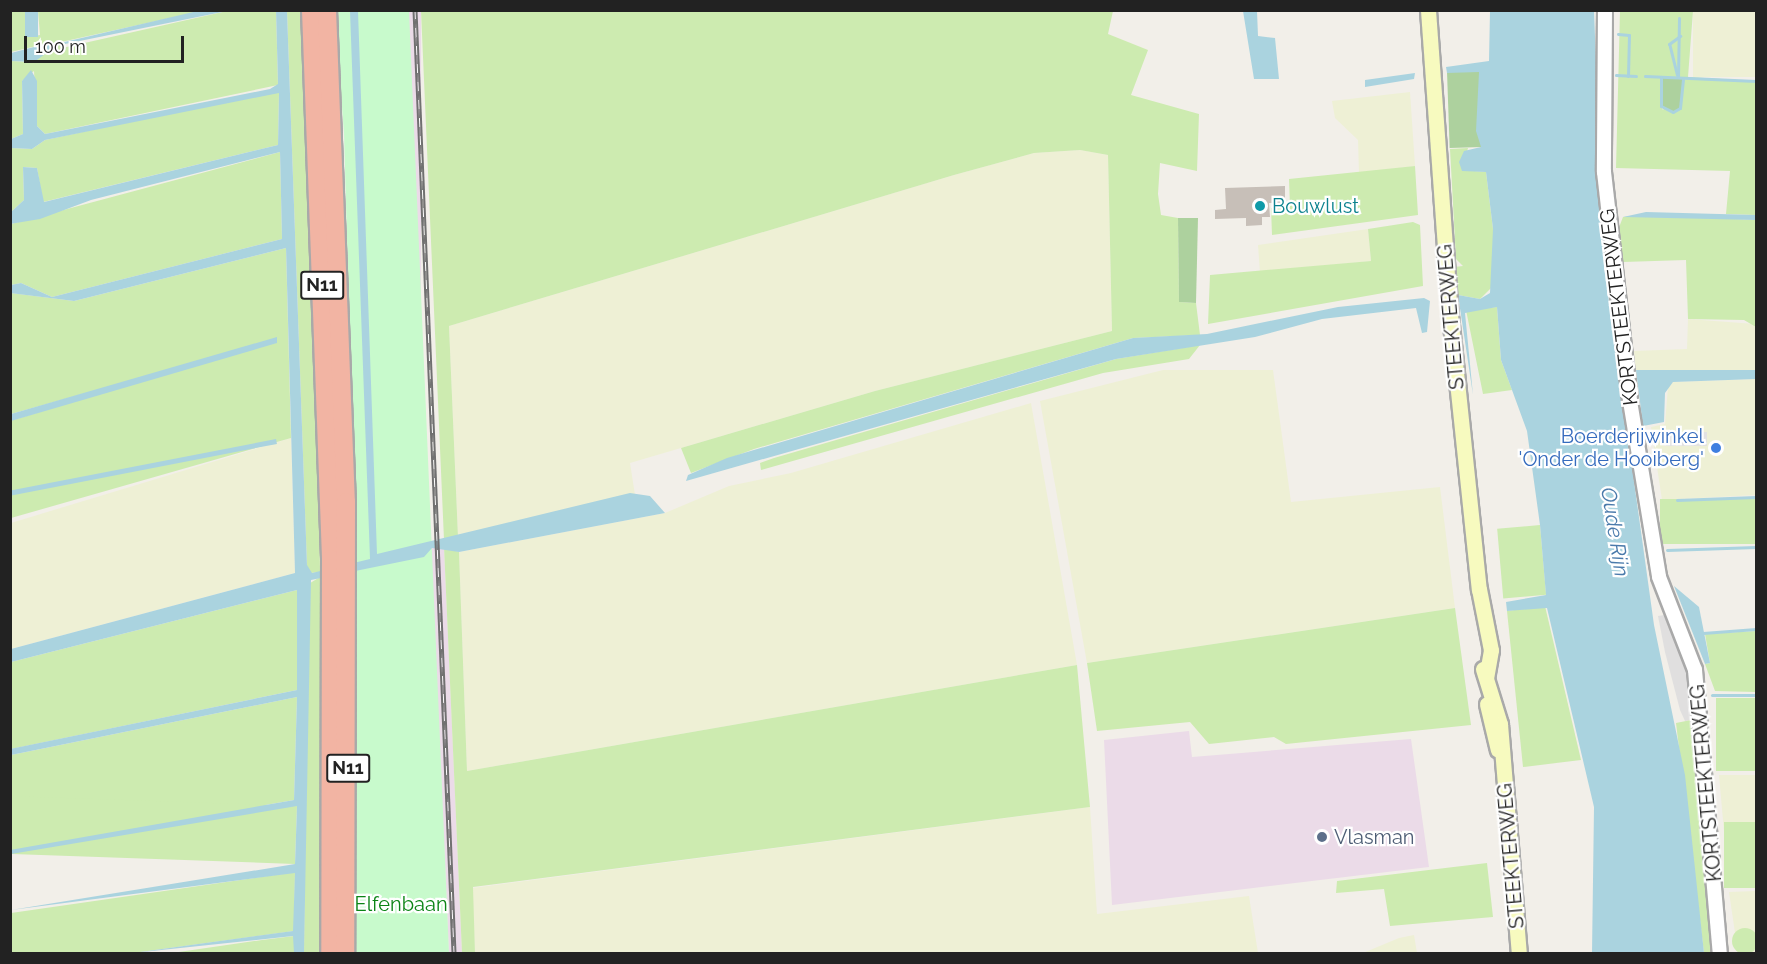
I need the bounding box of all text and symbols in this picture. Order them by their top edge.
scale bar [27,24,188,62]
text: 100 m [35,36,86,57]
place label: Bouwlust [1272,194,1359,218]
marker: Bouwlust [1253,199,1267,213]
street label: KORTSTEEKTERWEG [1595,207,1643,407]
street label: STEEKTERWEG [1433,243,1469,391]
road number: N11 [300,270,344,300]
place label: Boerderijwinkel 'Onder de Hooiberg' [1518,424,1704,471]
marker: Boerderijwinkel 'Onder de Hooiberg' [1709,441,1723,455]
water label: Oude Rijn [1596,486,1634,578]
street label: KORTSTEEKTERWEG [1685,683,1727,883]
road number: N11 [326,753,370,783]
street label: STEEKTERWEG [1493,782,1529,930]
place label: Vlasman [1334,825,1415,849]
marker: Vlasman [1315,830,1329,844]
park label: Elfenbaan [354,892,448,916]

